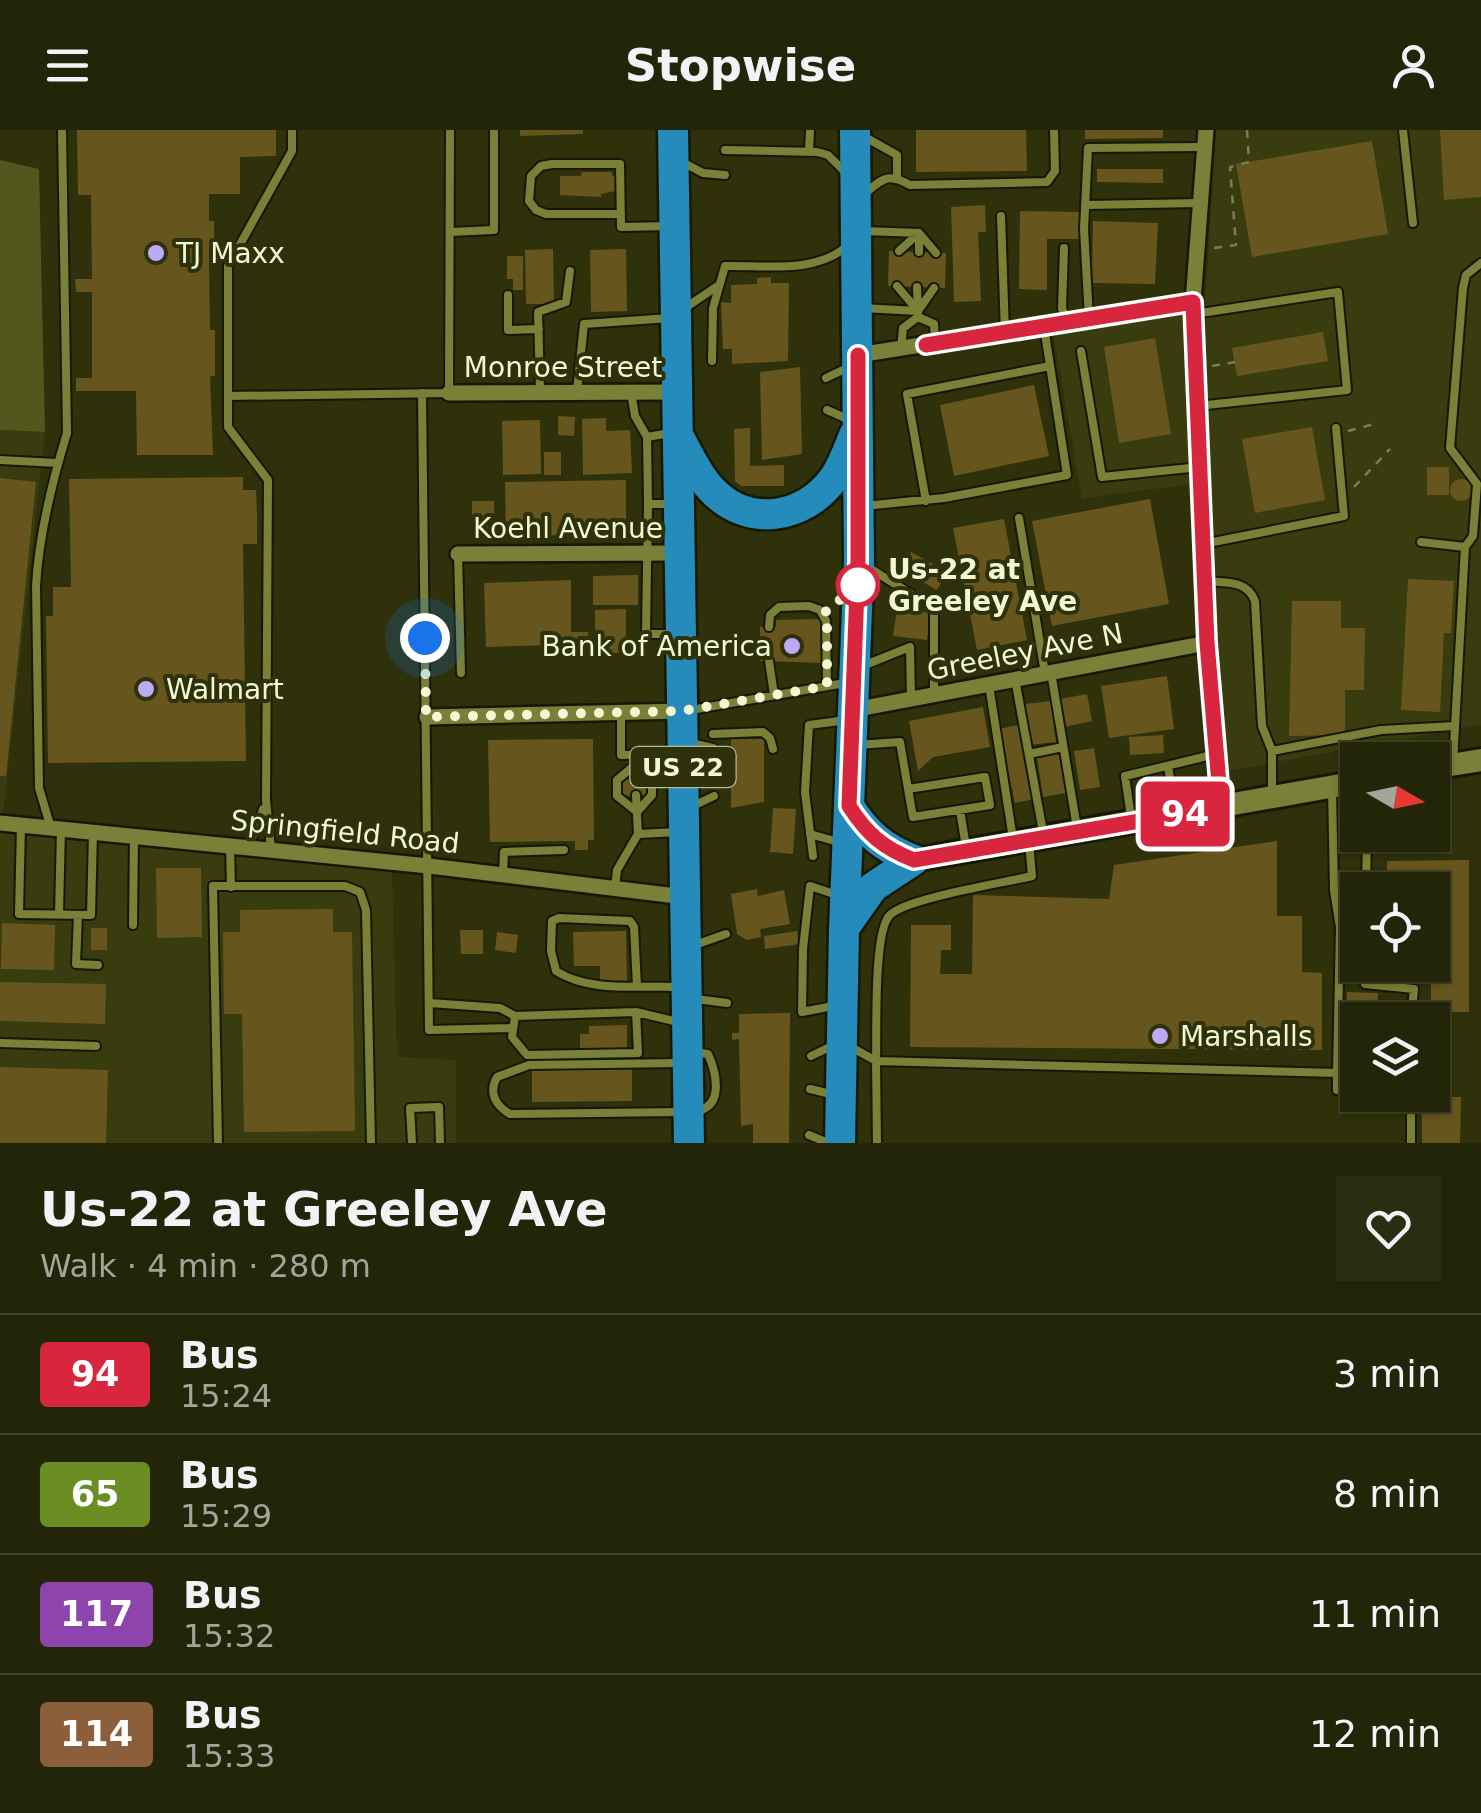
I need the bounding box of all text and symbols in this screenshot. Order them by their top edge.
icon: menu [40,38,95,93]
icon: person [1386,38,1441,93]
text: Stopwise [625,39,856,92]
place label: TJ Maxx [175,237,285,270]
marker: TJ Maxx [145,242,167,264]
street label: Monroe Street [464,351,662,384]
street label: Koehl Avenue [473,512,663,545]
place label: Us-22 at Greeley Ave [888,553,1077,618]
marker: Us-22 at Greeley Ave [837,564,879,606]
your location [400,613,450,663]
street label: Greeley Ave N [924,617,1126,687]
place label: Bank of America [541,630,772,663]
marker: Bank of America [781,635,803,657]
place label: Walmart [166,673,284,706]
marker: Walmart [135,678,157,700]
north arrow [1340,742,1450,852]
map controls [1340,742,1450,1112]
road number: US 22 [630,747,736,787]
line badge: 94 [1140,782,1230,846]
text: 94 [1161,794,1209,834]
street label: Springfield Road [229,804,461,860]
button: locate [1340,872,1450,982]
button: layers [1340,1002,1450,1112]
place label: Marshalls [1180,1020,1312,1053]
marker: Marshalls [1149,1025,1171,1047]
button: heart [1336,1176,1441,1281]
text: Us-22 at Greeley Ave [40,1181,608,1237]
text: Walk · 4 min · 280 m [40,1247,371,1285]
text: Bus [180,1333,259,1377]
text: 3 min [1333,1352,1441,1396]
text: 94 [71,1354,119,1394]
text: 15:24 [180,1377,272,1415]
text: Bus [180,1453,259,1497]
text: 8 min [1333,1472,1441,1516]
text: 65 [71,1474,119,1514]
text: 15:29 [180,1497,272,1535]
text: Bus [183,1573,262,1617]
text: 11 min [1309,1592,1441,1636]
text: 117 [60,1594,133,1634]
text: 15:32 [183,1617,275,1655]
text: Bus [183,1693,262,1737]
text: 12 min [1309,1712,1441,1756]
text: 114 [60,1714,133,1754]
text: 15:33 [183,1737,275,1775]

